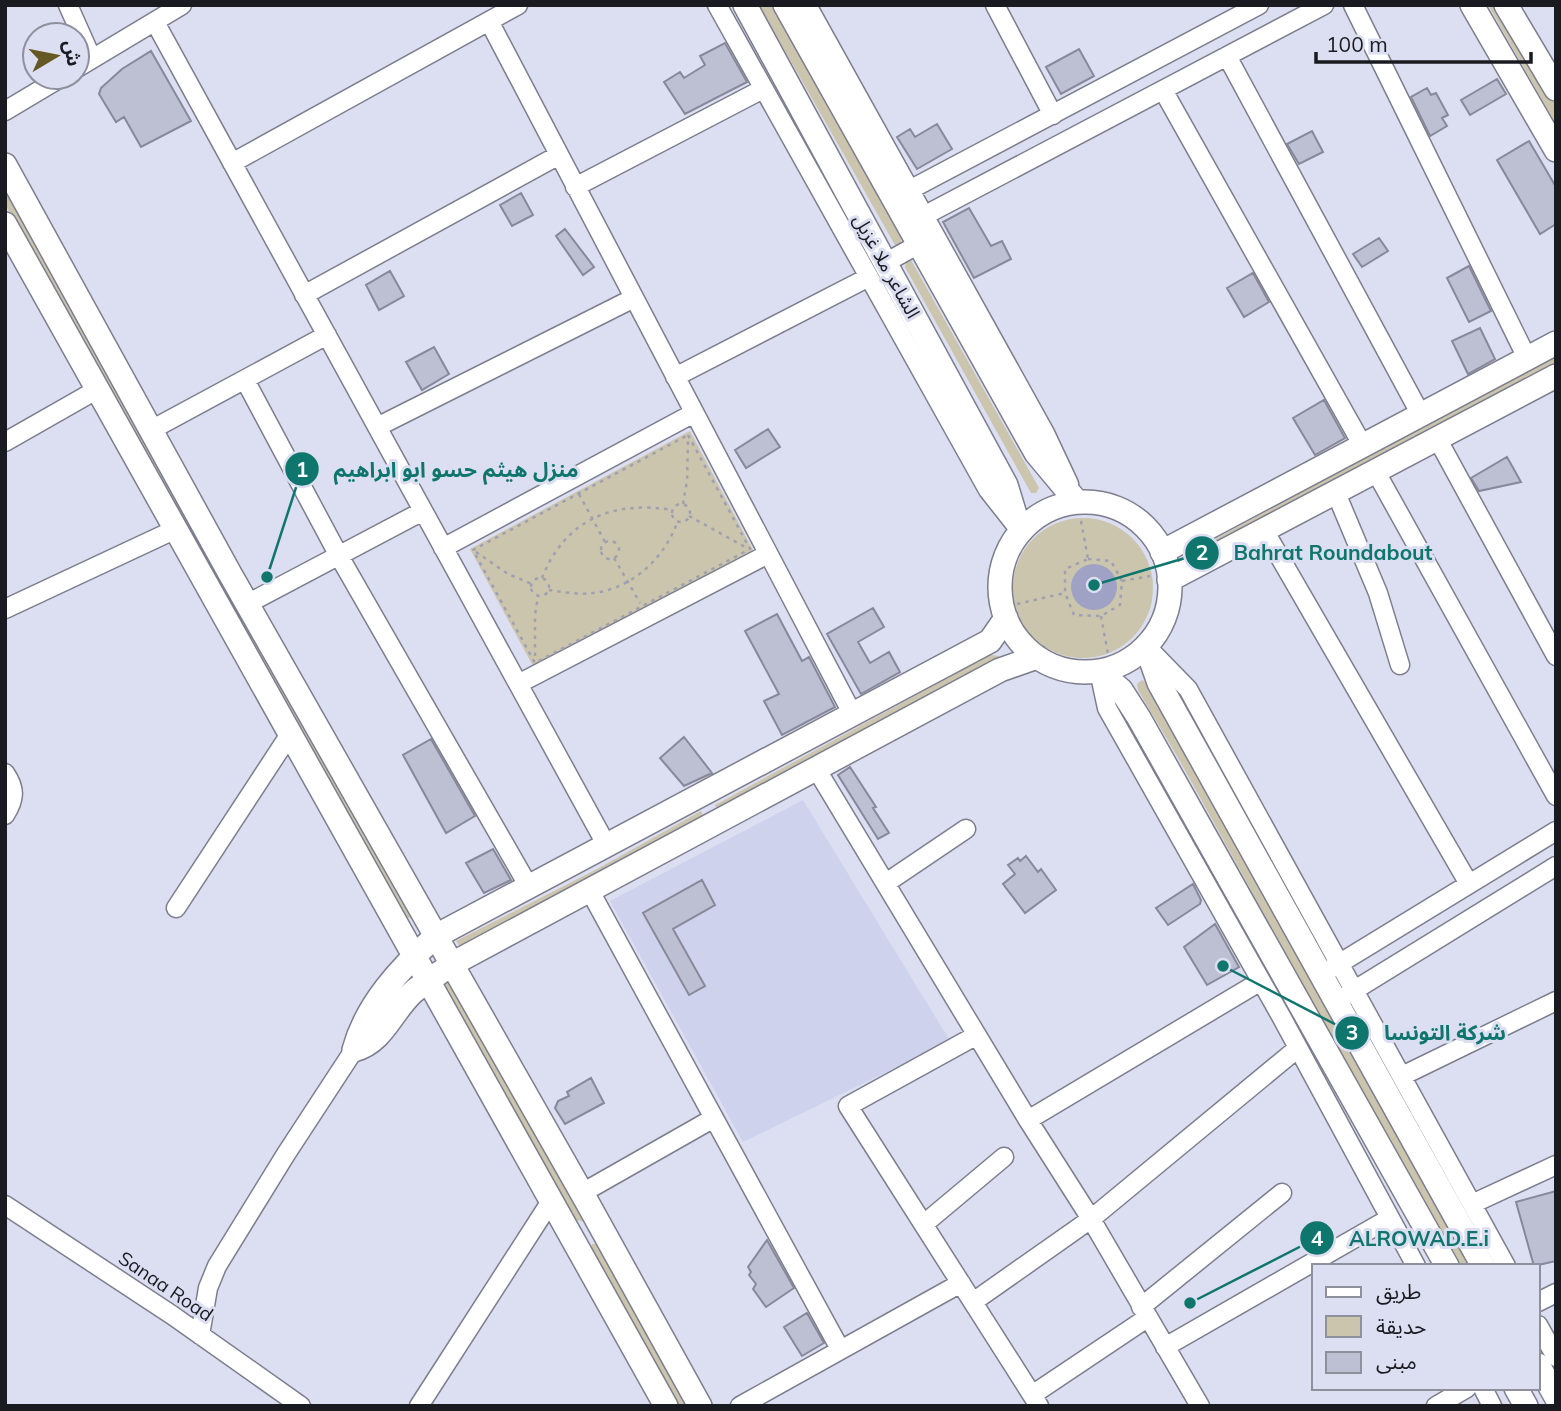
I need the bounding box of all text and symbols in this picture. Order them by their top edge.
north arrow [21,21,91,91]
scale bar [1316,21,1531,65]
text: 100 m [1326,31,1388,57]
text: ش [59,38,87,68]
street label: الشاعر ملا غزيل [848,210,926,322]
callout: منزل هيثم حسو ابو ابراهيم [285,448,593,490]
text: 1 [296,456,308,482]
text: منزل هيثم حسو ابو ابراهيم [334,456,578,485]
callout: Bahrat Roundabout [1185,532,1447,574]
text: 2 [1196,539,1208,565]
text: Bahrat Roundabout [1233,539,1433,565]
callout: شركة التونسا [1335,1012,1520,1054]
text: 3 [1346,1019,1358,1045]
text: شركة التونسا [1384,1019,1506,1045]
callout: ALROWAD.E.i [1300,1217,1503,1259]
text: 4 [1311,1225,1324,1251]
text: ALROWAD.E.i [1349,1225,1489,1251]
street label: Sanaa Road [114,1246,218,1326]
legend [1312,1264,1540,1390]
text: طريق [1376,1278,1421,1305]
text: حديقة [1376,1313,1426,1339]
text: مبنى [1376,1348,1417,1374]

